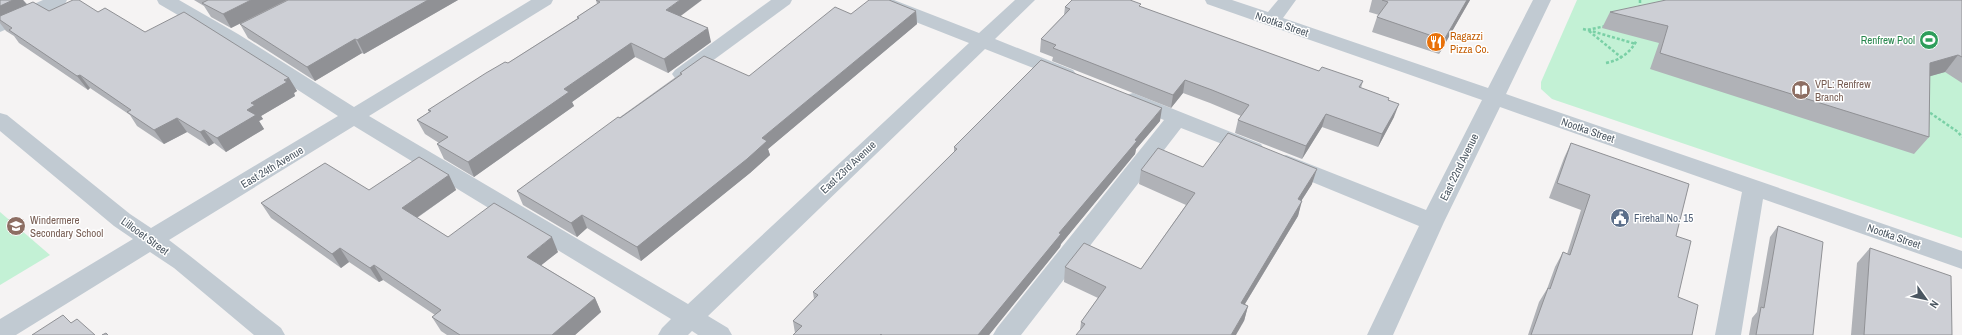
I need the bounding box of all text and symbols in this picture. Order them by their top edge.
street label: Nootka Street [1254,8,1311,40]
place label: Ragazzi Pizza Co. [1450,29,1489,56]
sports icon: Renfrew Pool [1918,29,1940,51]
restaurant icon: Ragazzi Pizza Co. [1425,31,1447,53]
place label: Renfrew Pool [1861,33,1915,47]
place label: VPL: Renfrew Branch [1815,77,1871,104]
library icon: VPL: Renfrew Branch [1790,79,1812,101]
street label: Nootka Street [1560,114,1617,146]
street label: East 22nd Avenue [1437,131,1481,203]
street label: East 23rd Avenue [817,138,879,196]
street label: East 24th Avenue [238,143,306,191]
public building icon: Firehall No. 15 [1609,207,1631,229]
place label: Firehall No. 15 [1634,211,1693,225]
place label: Windermere Secondary School [30,213,103,240]
street label: Lillooet Street [118,214,172,258]
school or university icon: Windermere Secondary School [5,215,27,237]
street label: Nootka Street [1866,220,1923,252]
north arrow [1906,279,1946,319]
text: N [1927,298,1942,311]

